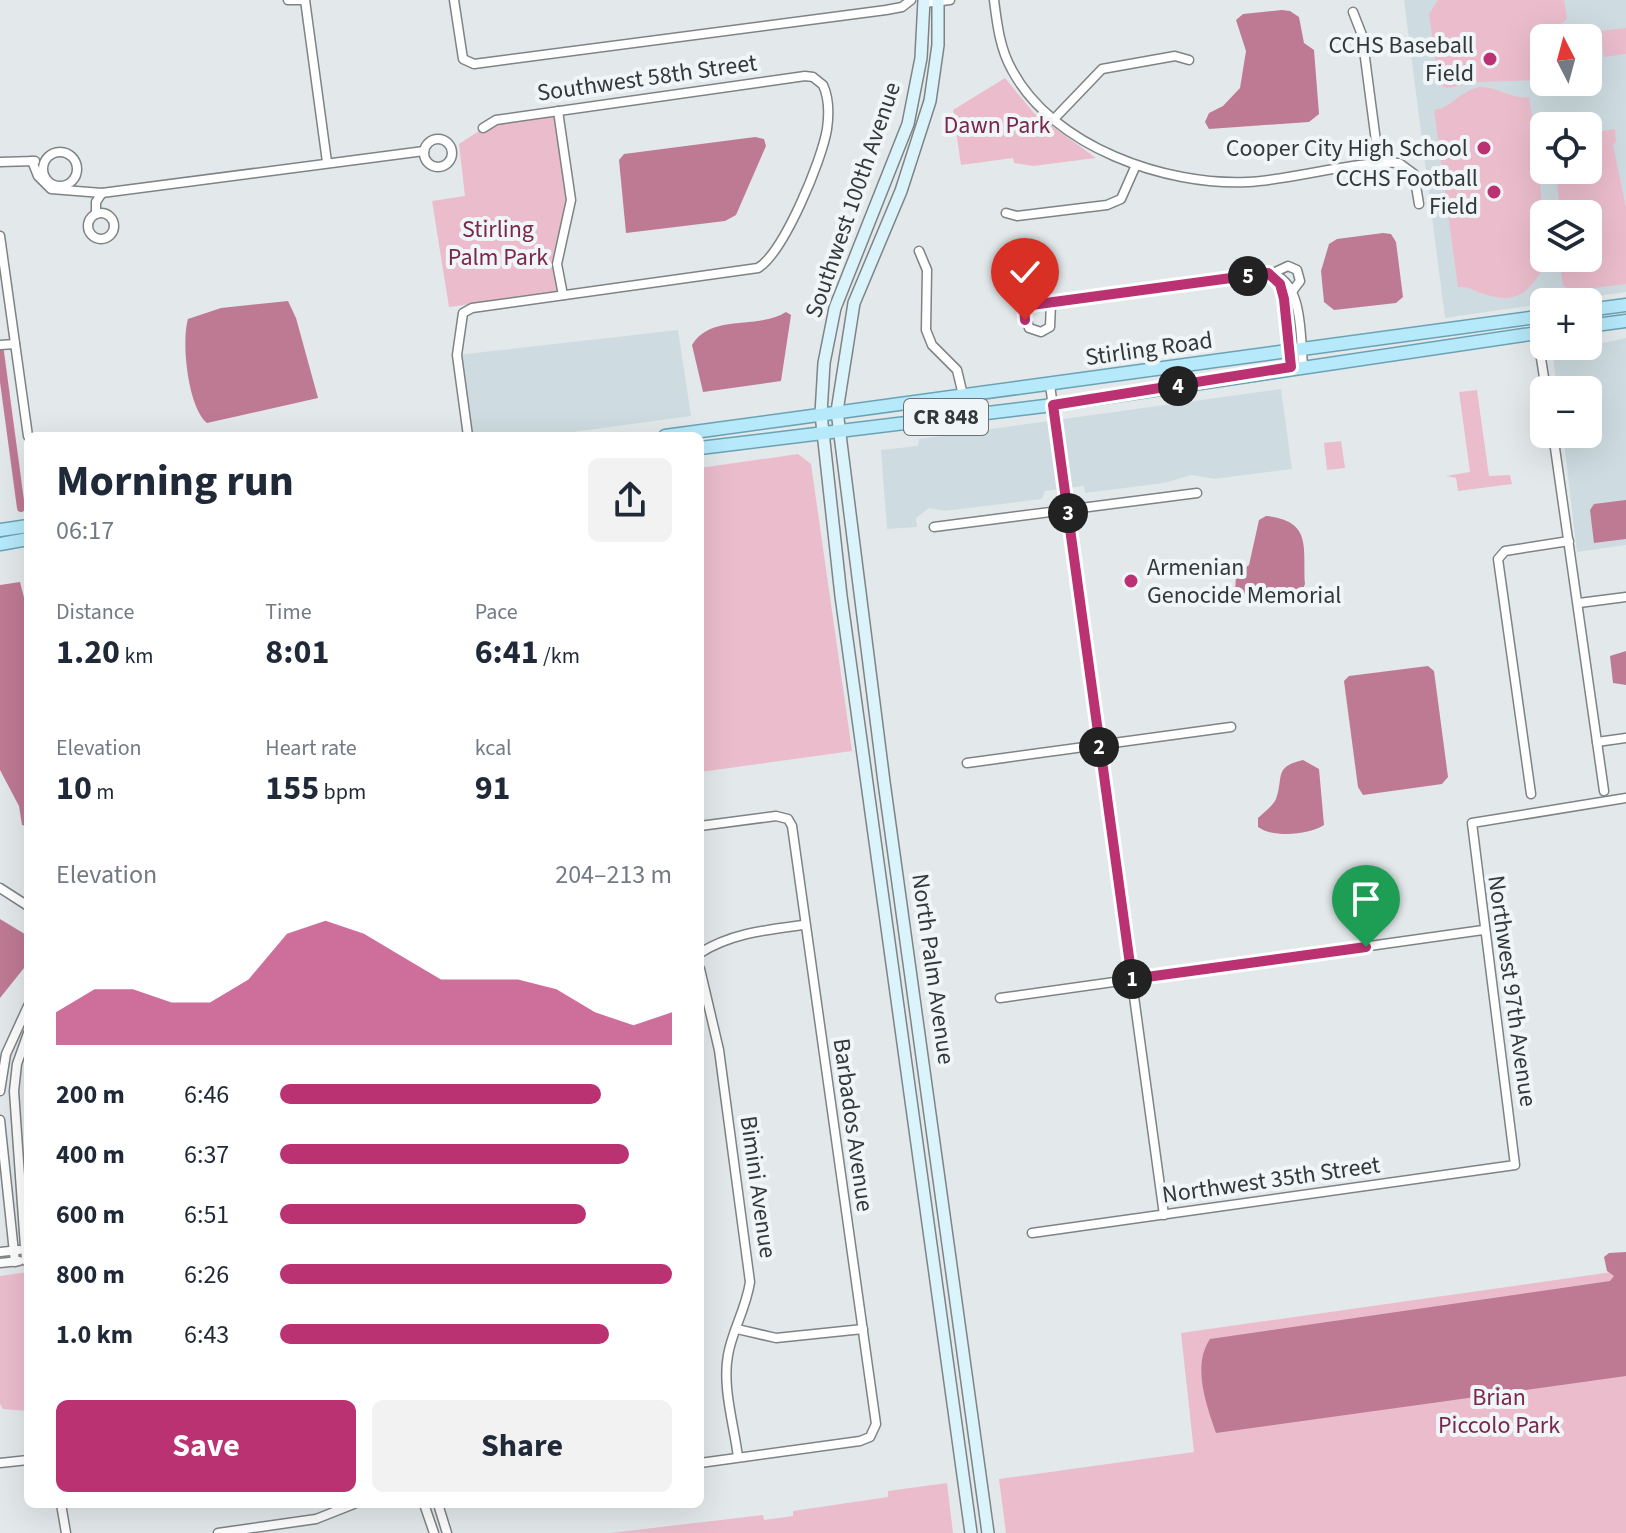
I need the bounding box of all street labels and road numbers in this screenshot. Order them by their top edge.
street label: Southwest 58th Street [535,45,759,111]
street label: Southwest 100th Avenue [796,77,910,323]
street label: Stirling Road [1083,323,1215,375]
road number: CR 848 [904,399,988,435]
street label: North Palm Avenue [902,871,964,1067]
street label: Northwest 97th Avenue [1478,873,1546,1109]
street label: Barbados Avenue [824,1036,882,1214]
street label: Bimini Avenue [731,1113,785,1261]
street label: Northwest 35th Street [1160,1147,1382,1213]

